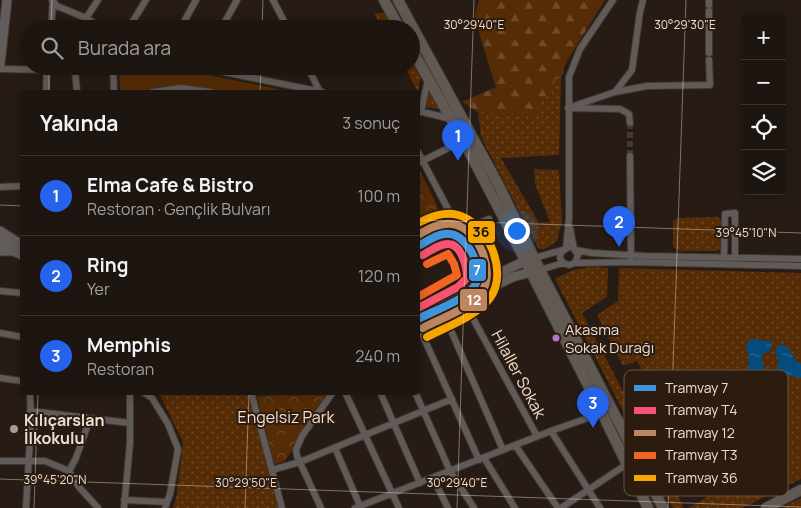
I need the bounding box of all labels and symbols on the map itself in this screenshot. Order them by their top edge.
text: 30°29'40"E [444,16,505,33]
text: 30°29'30"E [654,16,716,33]
pin: 1 [442,120,474,161]
pin: 2 [603,206,635,247]
your location [504,218,530,244]
line badge: 36 [467,220,496,244]
text: 36 [473,222,489,241]
text: 39°45'10"N [716,224,776,241]
line badge: 7 [468,258,487,282]
text: 7 [473,260,481,279]
line badge: 12 [459,288,488,312]
text: 12 [467,290,481,309]
place label: Akasma Sokak Durağı [565,319,654,358]
street label: Hilaller Sokak [486,326,552,423]
marker: Akasma Sokak Durağı [551,333,561,343]
legend [624,370,788,496]
text: Tramvay 7 [665,378,728,397]
pin: 3 [577,387,609,428]
text: Tramvay T4 [665,400,738,419]
park label: Engelsiz Park [238,406,336,428]
place label: Kılıçarslan İlkokulu [24,409,105,449]
marker: Kılıçarslan İlkokulu [8,423,20,435]
text: Tramvay 12 [665,423,735,442]
text: Tramvay T3 [665,445,737,464]
text: Tramvay 36 [665,468,738,487]
text: 39°45'20"N [23,471,87,488]
text: 30°29'50"E [215,474,277,491]
text: 30°29'40"E [427,474,488,491]

